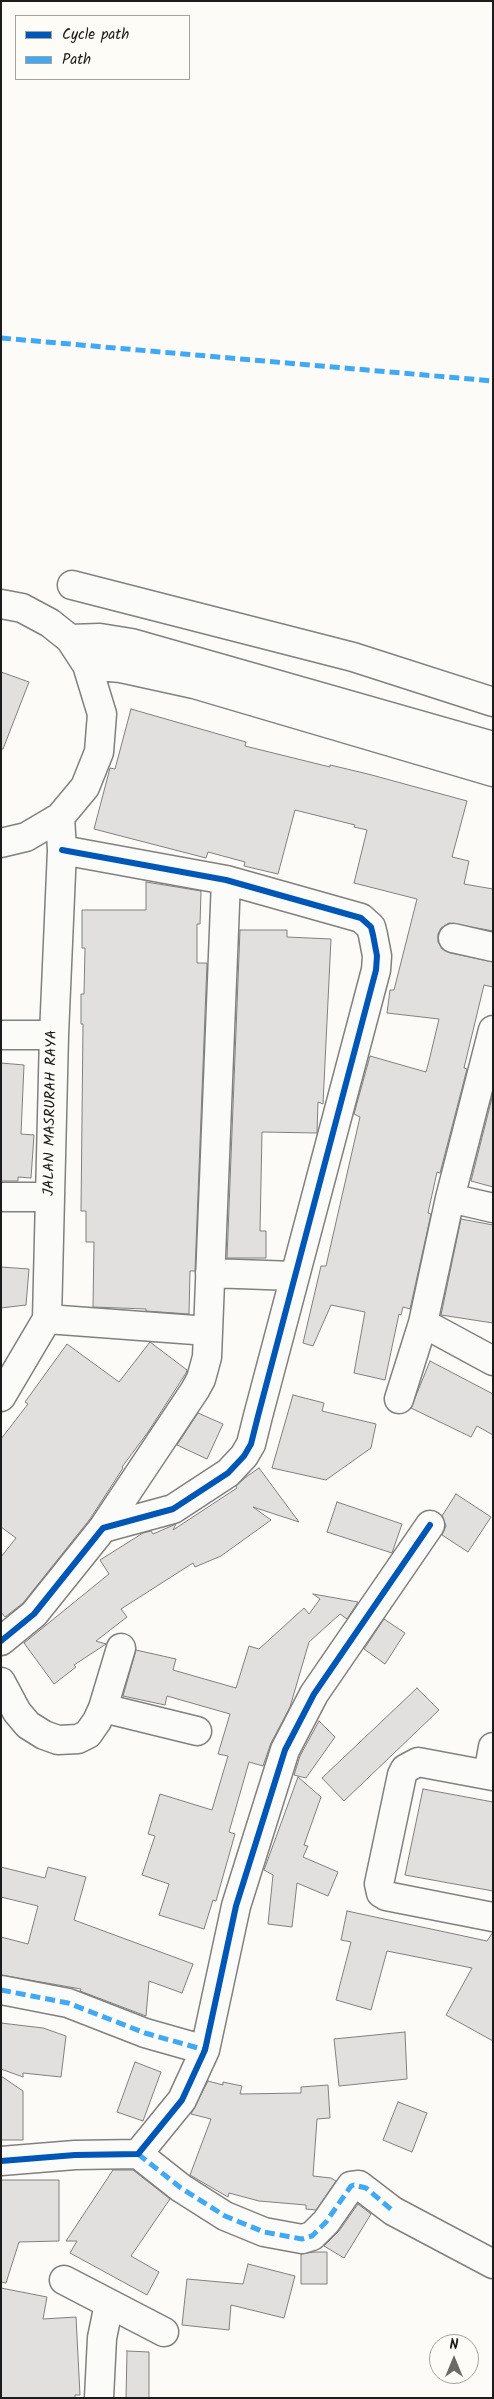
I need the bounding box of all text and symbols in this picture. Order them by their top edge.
legend [15,15,190,80]
text: Cycle path [62,23,129,47]
text: Path [62,48,91,72]
street label: JALAN MASRURAH RAYA [42,1030,62,1196]
north arrow [429,2334,479,2384]
text: N [450,2334,458,2356]

